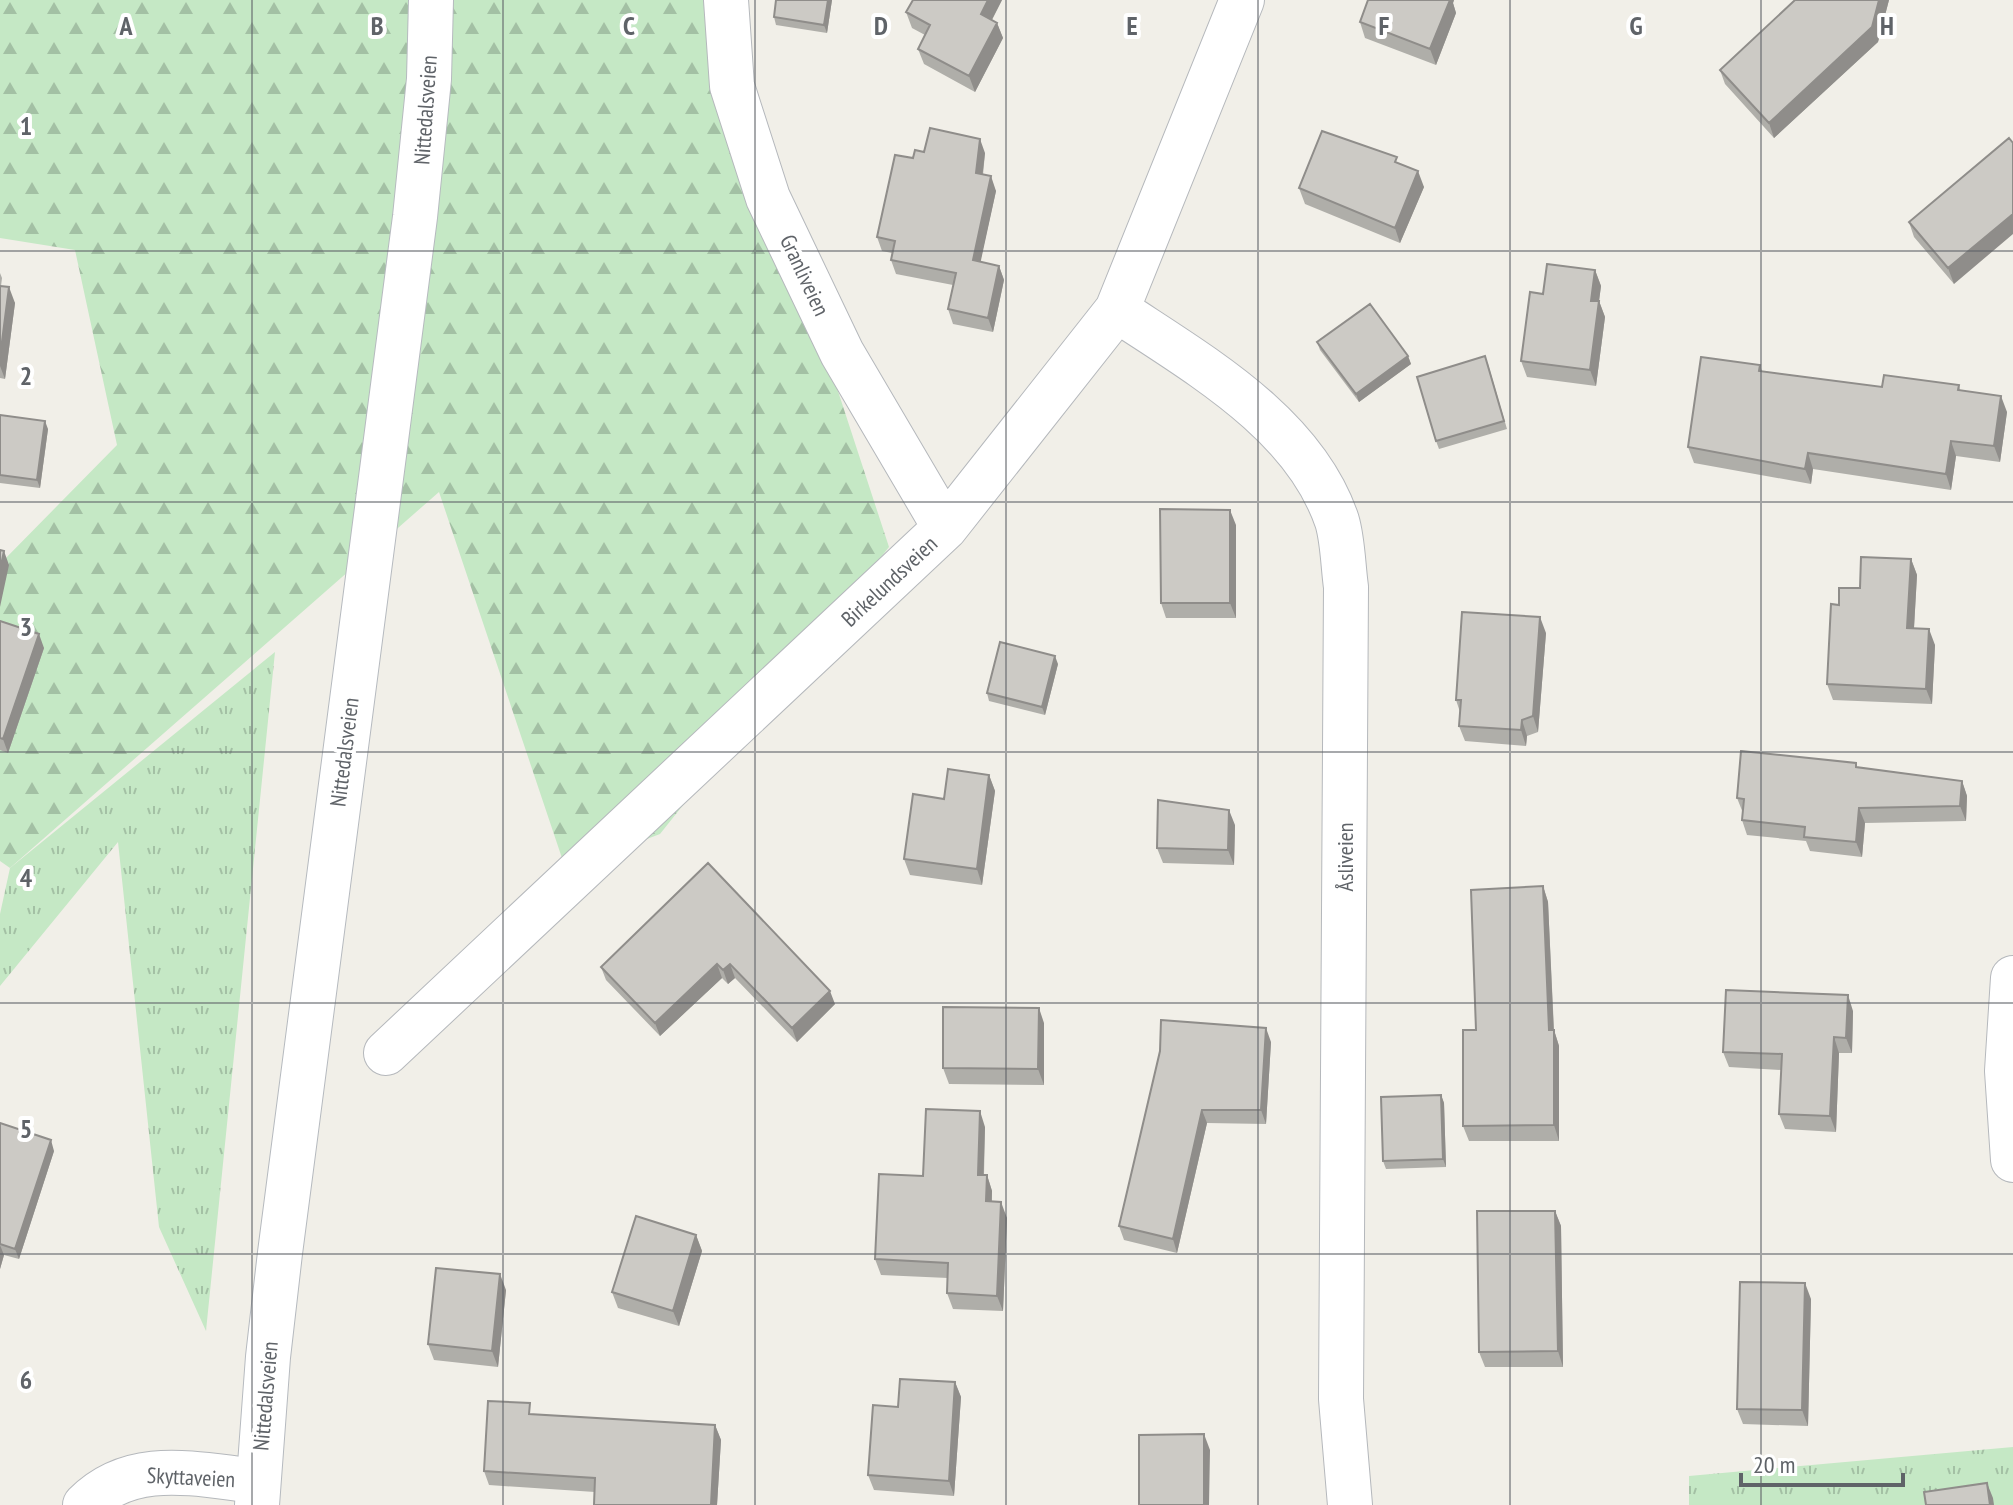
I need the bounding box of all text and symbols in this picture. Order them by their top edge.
text: A [118,9,133,42]
text: B [371,9,384,42]
text: C [623,9,635,42]
text: D [874,9,888,42]
text: E [1126,9,1138,42]
text: F [1379,9,1390,42]
text: G [1629,9,1643,42]
text: H [1880,9,1894,42]
street label: Nittedalsveien [407,54,443,166]
text: 1 [20,109,32,142]
street label: Granliveien [774,230,836,320]
text: 2 [20,359,32,392]
street label: Birkelundsveien [835,529,943,633]
text: 3 [20,610,32,643]
street label: Nittedalsveien [323,696,365,808]
street label: Åsliveien [1331,823,1359,891]
text: 4 [20,861,33,894]
text: 5 [20,1112,32,1145]
street label: Nittedalsveien [246,1340,284,1452]
text: 6 [20,1363,32,1396]
scale bar [1741,1437,1903,1487]
text: 20 m [1753,1449,1795,1480]
street label: Skyttaveien [146,1461,236,1493]

